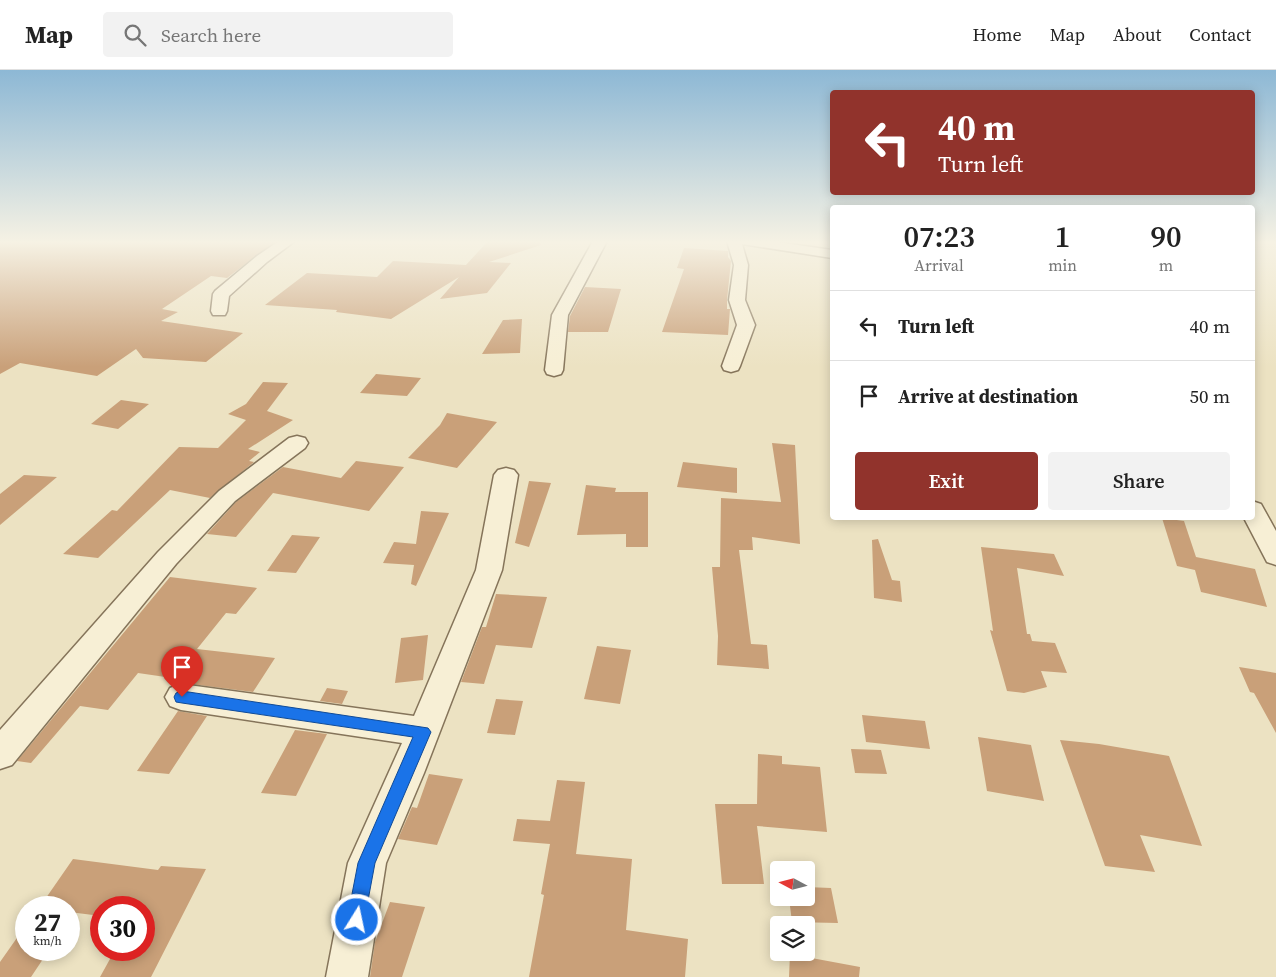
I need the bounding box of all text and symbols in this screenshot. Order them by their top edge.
search box [103,12,453,57]
text: Map [25,18,73,51]
icon: search [121,21,149,49]
text: Search here [161,22,261,48]
text: Home [973,22,1022,47]
text: Map [1050,22,1085,47]
text: About [1113,22,1161,47]
text: Contact [1189,22,1251,47]
text: 40 m [938,104,1015,152]
icon: left [855,110,920,175]
text: Turn left [938,149,1023,179]
text: 07:23 [903,216,975,257]
text: 1 [1055,216,1070,257]
text: 90 [1150,216,1182,257]
text: Arrival [914,254,964,276]
text: min [1048,254,1077,276]
text: m [1159,254,1173,276]
icon: left [855,312,883,340]
text: Turn left [898,313,974,339]
text: 40 m [1189,313,1230,339]
icon: arrive [855,382,883,410]
text: Arrive at destination [898,383,1078,409]
text: 50 m [1189,383,1230,409]
button: Exit [855,452,1038,510]
button: Share [1048,452,1230,510]
pin [161,646,203,697]
icon: arrive [168,653,196,681]
north arrow [770,861,815,906]
map controls [770,861,815,961]
position arrow [330,893,382,945]
speed limit sign: 30 [90,896,155,961]
text: 27 [34,905,61,939]
button: layers [770,916,815,961]
text: km/h [33,933,62,949]

